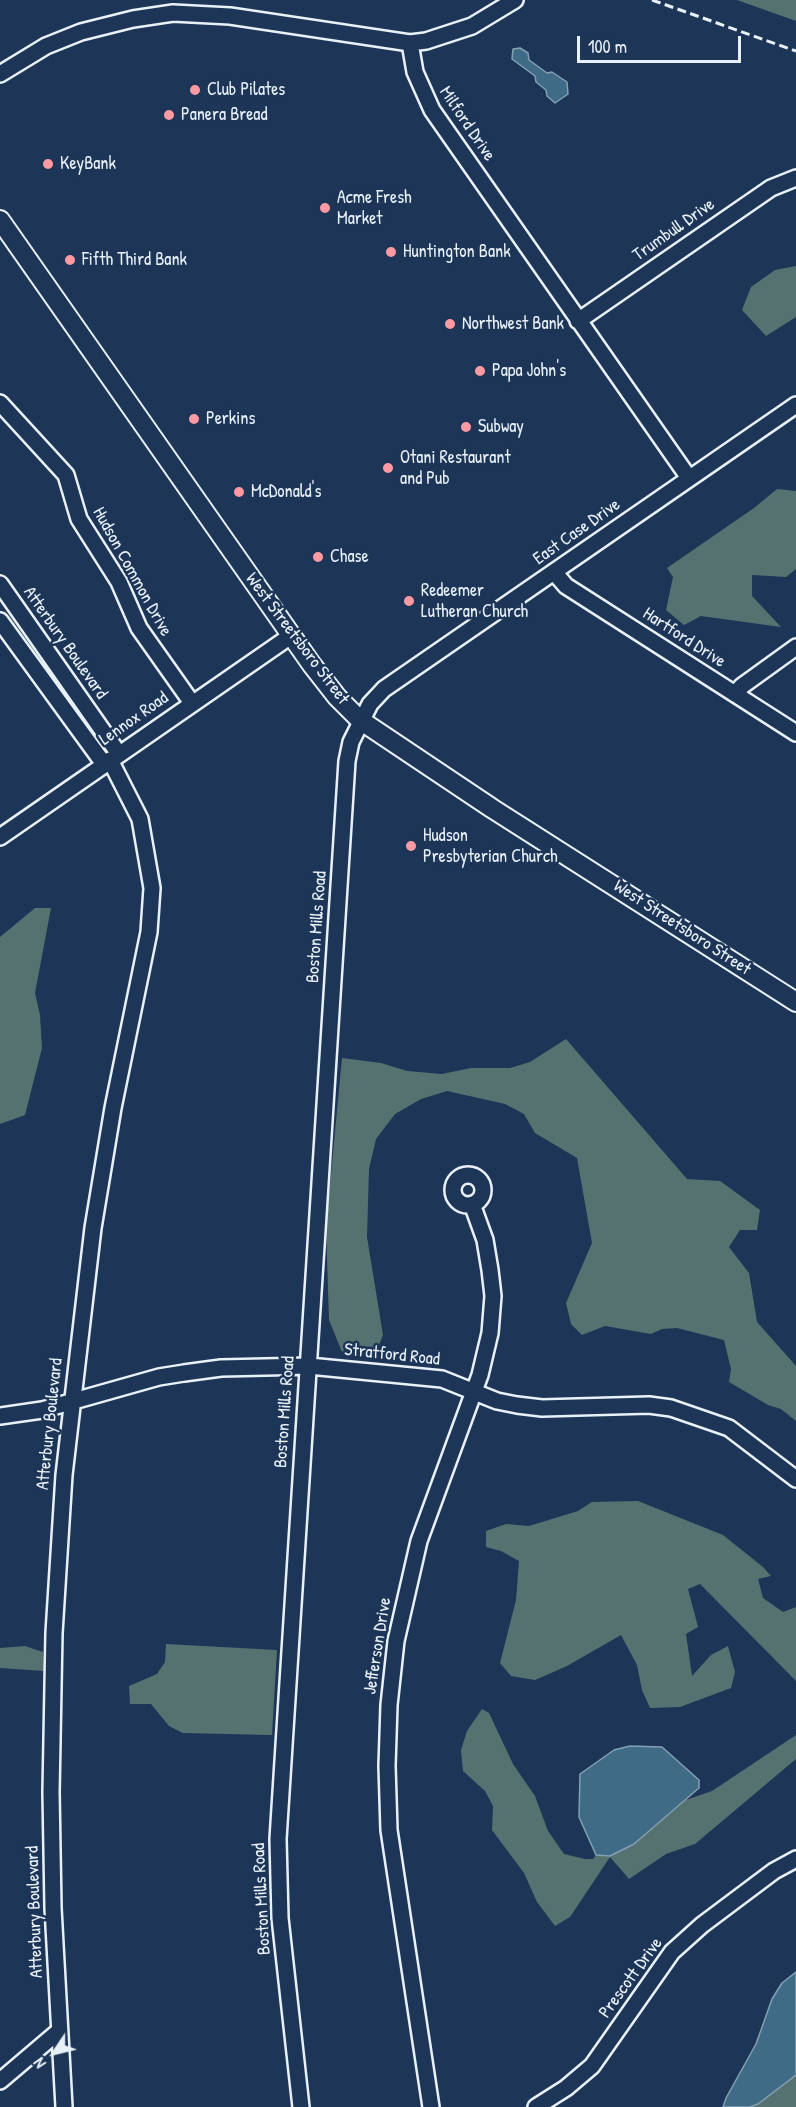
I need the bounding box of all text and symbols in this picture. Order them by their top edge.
scale bar [580,24,744,62]
text: 100 m [588,34,627,59]
place label: Club Pilates [207,79,285,101]
marker: Club Pilates [188,83,202,97]
street label: Milford Drive [434,83,500,165]
place label: Panera Bread [181,104,267,126]
marker: Panera Bread [162,108,176,122]
place label: KeyBank [60,153,116,175]
marker: KeyBank [41,157,55,171]
place label: Acme Fresh Market [337,187,412,230]
street label: Trumbull Drive [629,194,719,266]
marker: Acme Fresh Market [318,201,332,215]
place label: Huntington Bank [403,241,511,263]
marker: Huntington Bank [384,245,398,259]
place label: Fifth Third Bank [82,249,187,271]
marker: Fifth Third Bank [63,253,77,267]
place label: Northwest Bank [462,313,564,335]
marker: Northwest Bank [443,317,457,331]
place label: Papa John's [492,360,566,382]
marker: Papa John's [473,364,487,378]
place label: Perkins [206,408,255,430]
marker: Perkins [187,412,201,426]
place label: Subway [478,416,524,438]
marker: Subway [459,420,473,434]
place label: Otani Restaurant and Pub [400,447,511,490]
marker: Otani Restaurant and Pub [381,461,395,475]
place label: McDonald's [251,481,321,503]
marker: McDonald's [232,485,246,499]
street label: East Case Drive [529,494,625,570]
street label: Hudson Common Drive [88,504,176,640]
place label: Chase [330,546,369,568]
marker: Chase [311,550,325,564]
street label: West Streetsboro Street [240,569,354,709]
place label: Redeemer Lutheran Church [421,580,528,622]
street label: Atterbury Boulevard [18,583,112,703]
marker: Redeemer Lutheran Church [402,594,416,608]
street label: Hartford Drive [639,603,729,673]
street label: Lennox Road [95,687,173,751]
place label: Hudson Presbyterian Church [423,825,557,868]
marker: Hudson Presbyterian Church [404,839,418,853]
street label: Boston Mills Road [302,870,332,984]
street label: West Streetsboro Street [609,876,755,980]
street label: Stratford Road [343,1339,441,1371]
street label: Boston Mills Road [270,1355,300,1469]
street label: Atterbury Boulevard [32,1357,68,1491]
street label: Jefferson Drive [360,1596,396,1696]
street label: Boston Mills Road [248,1842,276,1956]
street label: Atterbury Boulevard [22,1846,48,1978]
street label: Prescott Drive [595,1933,667,2023]
north arrow [24,2023,84,2083]
text: N [28,2054,51,2073]

